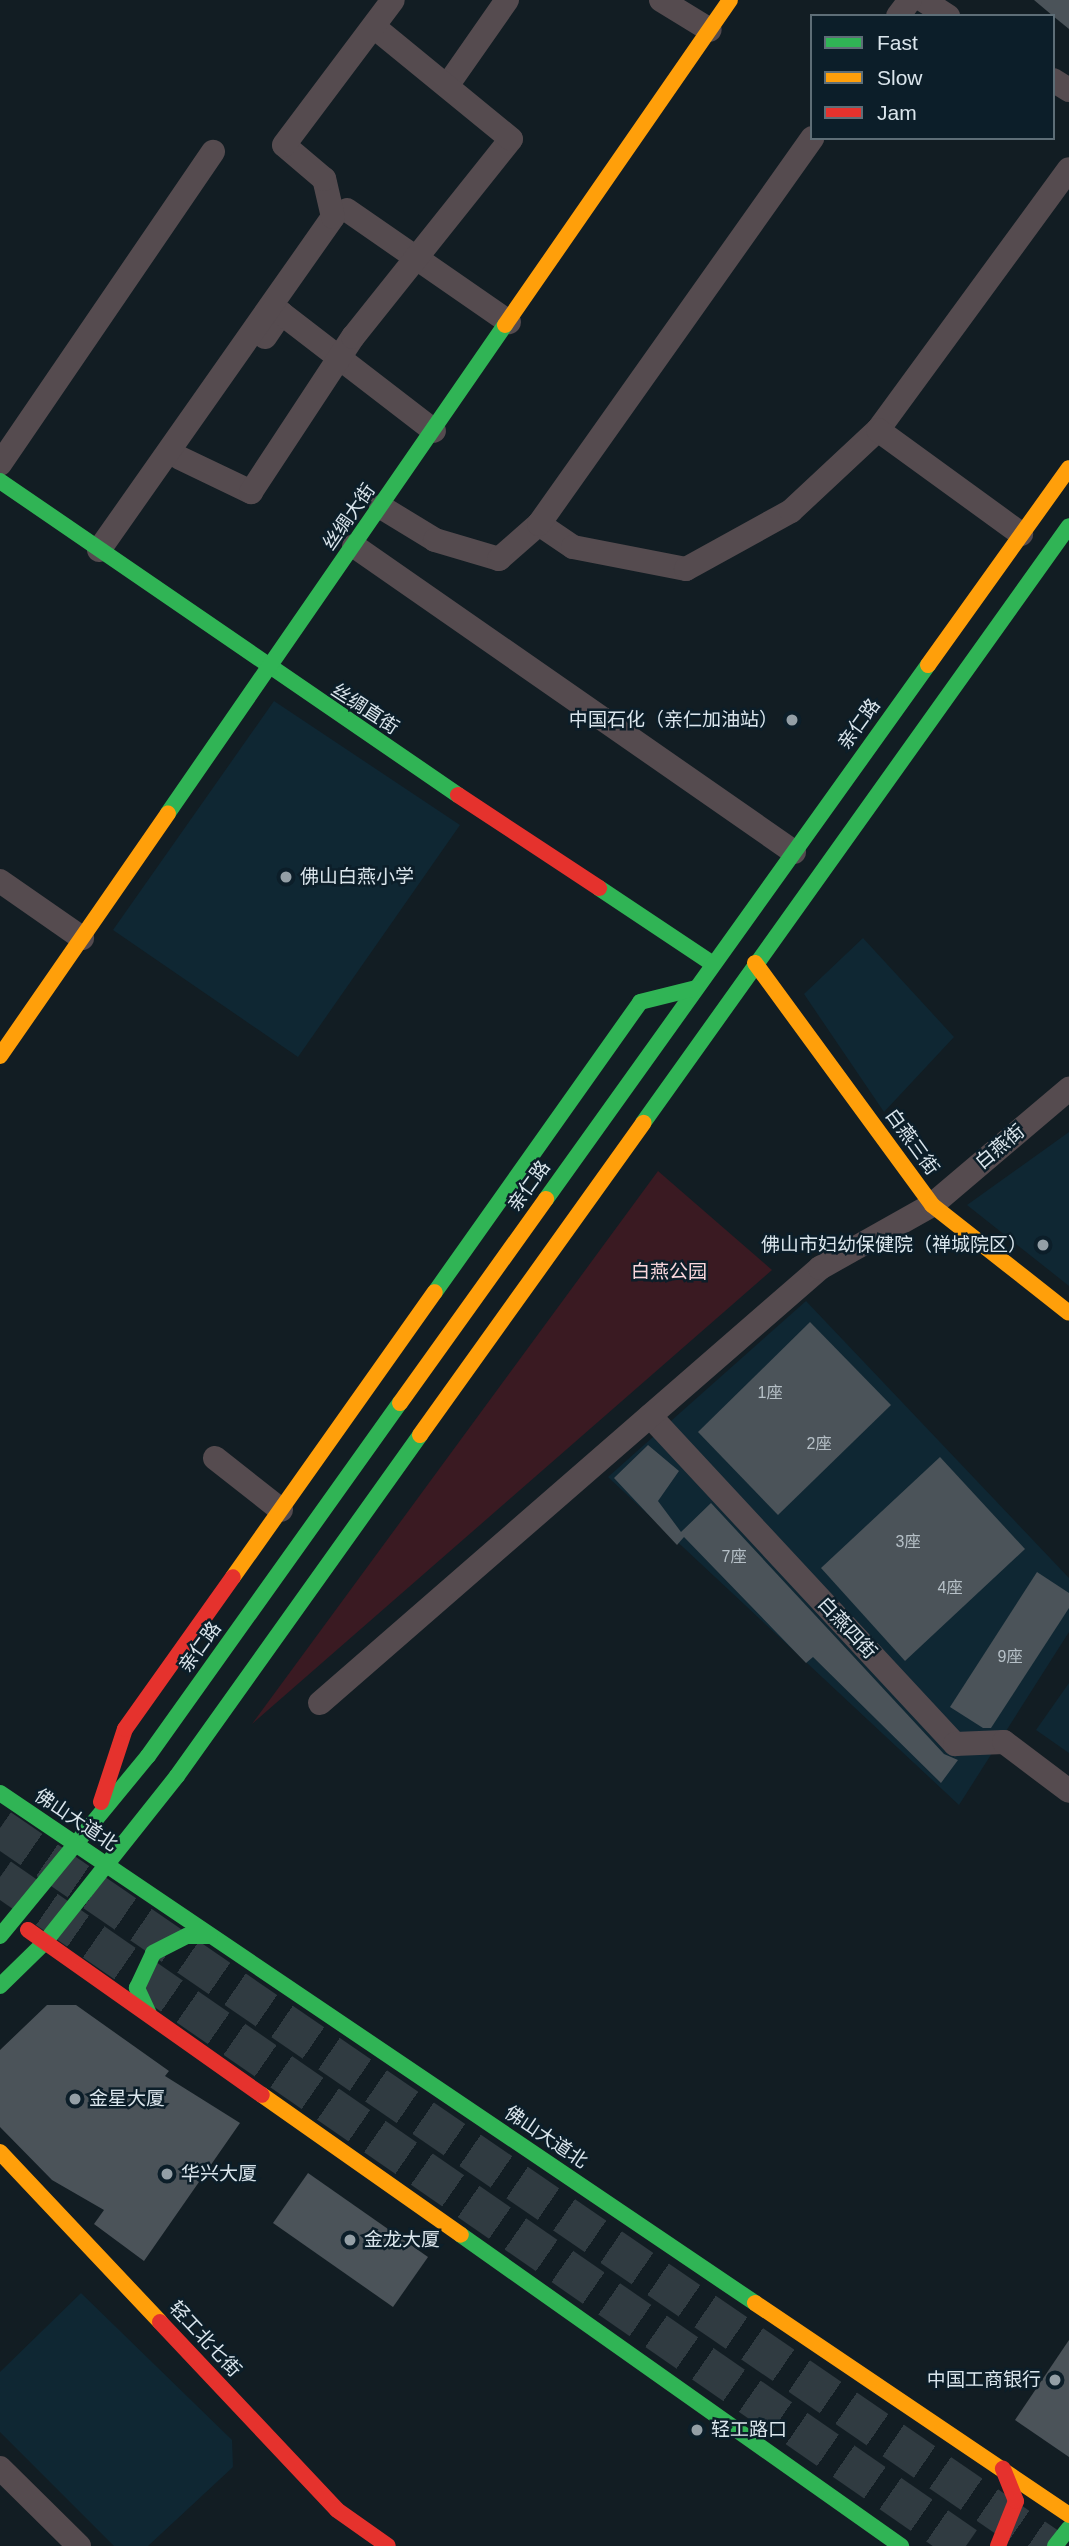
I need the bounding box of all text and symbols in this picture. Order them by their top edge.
legend [810,14,1055,140]
text: Fast [877,31,918,54]
text: Slow [877,66,923,89]
text: Jam [877,101,917,124]
street label: 丝绸大街 [318,479,380,555]
street label: 丝绸直街 [327,679,403,739]
street label: 亲仁路 [833,694,885,754]
place label: 中国石化（亲仁加油站） [569,709,778,731]
marker: 中国石化（亲仁加油站） [784,712,800,728]
place label: 佛山白燕小学 [300,866,414,888]
marker: 佛山白燕小学 [278,869,294,885]
street label: 白燕三街 [880,1105,944,1179]
street label: 白燕街 [971,1120,1029,1174]
street label: 亲仁路 [503,1156,555,1216]
place label: 佛山市妇幼保健院（禅城院区） [761,1234,1027,1256]
marker: 佛山市妇幼保健院（禅城院区） [1033,1235,1053,1255]
park label: 白燕公园 [631,1261,707,1283]
house number: 1座 [758,1383,782,1403]
house number: 2座 [807,1434,831,1454]
house number: 3座 [896,1532,920,1552]
house number: 7座 [722,1547,746,1567]
house number: 4座 [938,1578,962,1598]
street label: 白燕四街 [813,1592,881,1664]
street label: 亲仁路 [174,1617,226,1677]
house number: 9座 [998,1647,1022,1667]
street label: 佛山大道北 [30,1784,122,1856]
place label: 金星大厦 [89,2088,165,2110]
marker: 金星大厦 [67,2091,83,2107]
street label: 佛山大道北 [500,2101,592,2173]
place label: 华兴大厦 [181,2163,257,2185]
marker: 华兴大厦 [159,2166,175,2182]
place label: 金龙大厦 [364,2229,440,2251]
marker: 金龙大厦 [342,2232,358,2248]
street label: 轻工北七街 [164,2296,246,2382]
place label: 中国工商银行 [927,2369,1041,2391]
marker: 中国工商银行 [1047,2372,1063,2388]
place label: 轻工路口 [711,2419,787,2441]
marker: 轻工路口 [689,2422,705,2438]

